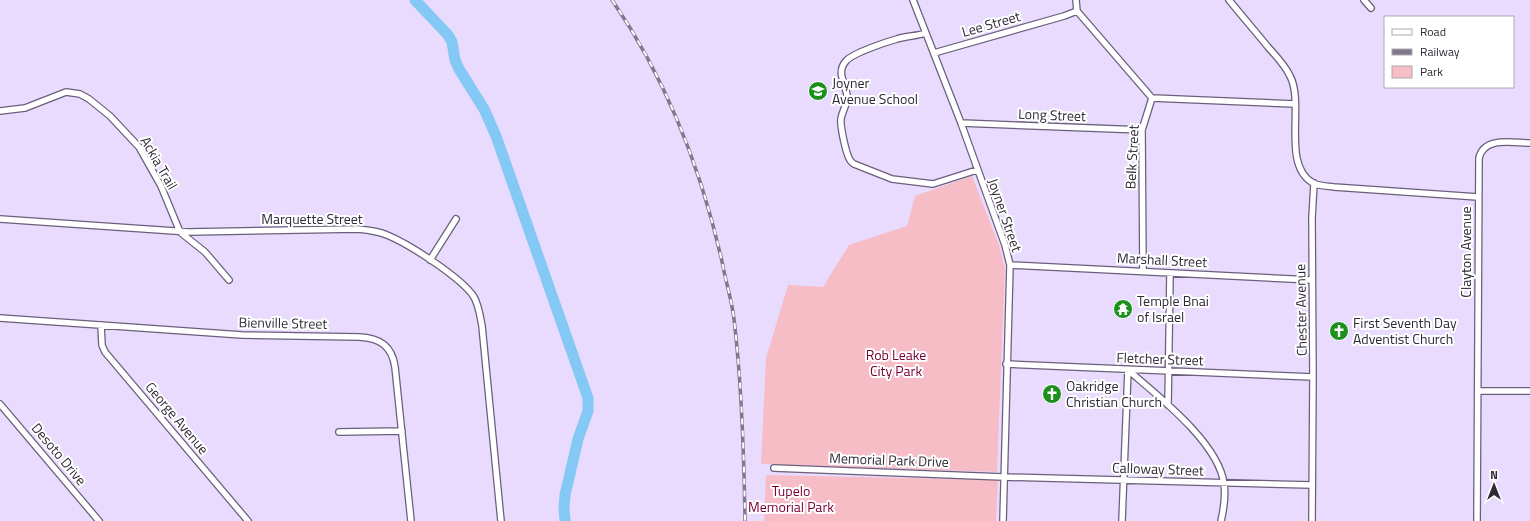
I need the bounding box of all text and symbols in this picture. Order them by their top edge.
street label: Lee Street [959,5,1023,42]
legend [1384,16,1514,88]
text: Road [1420,22,1446,41]
text: Railway [1420,42,1460,61]
text: Park [1420,62,1443,81]
place label: Joyner Avenue School [832,72,918,109]
school or university icon: Joyner Avenue School [807,80,829,102]
street label: Long Street [1018,103,1086,126]
street label: Belk Street [1119,124,1144,190]
street label: Ackia Trail [136,132,183,193]
street label: Joyner Street [983,175,1028,255]
street label: Clayton Avenue [1455,206,1476,298]
street label: Marquette Street [261,208,363,229]
street label: Marshall Street [1116,247,1208,272]
street label: Chester Avenue [1289,264,1312,356]
place label: Temple Bnai of Israel [1137,290,1209,327]
temple icon: Temple Bnai of Israel [1112,298,1134,320]
street label: Bienville Street [238,311,328,334]
place label: First Seventh Day Adventist Church [1353,312,1457,349]
church icon: First Seventh Day Adventist Church [1328,320,1350,342]
park label: Rob Leake City Park [866,344,926,381]
street label: Fletcher Street [1116,346,1204,371]
place label: Oakridge Christian Church [1066,375,1162,412]
street label: George Avenue [141,377,214,459]
church icon: Oakridge Christian Church [1041,383,1063,405]
street label: Desoto Drive [27,418,92,490]
street label: Memorial Park Drive [829,447,949,472]
street label: Calloway Street [1112,456,1204,481]
north arrow [1474,465,1514,505]
text: N [1490,467,1498,483]
park label: Tupelo Memorial Park [748,480,834,517]

